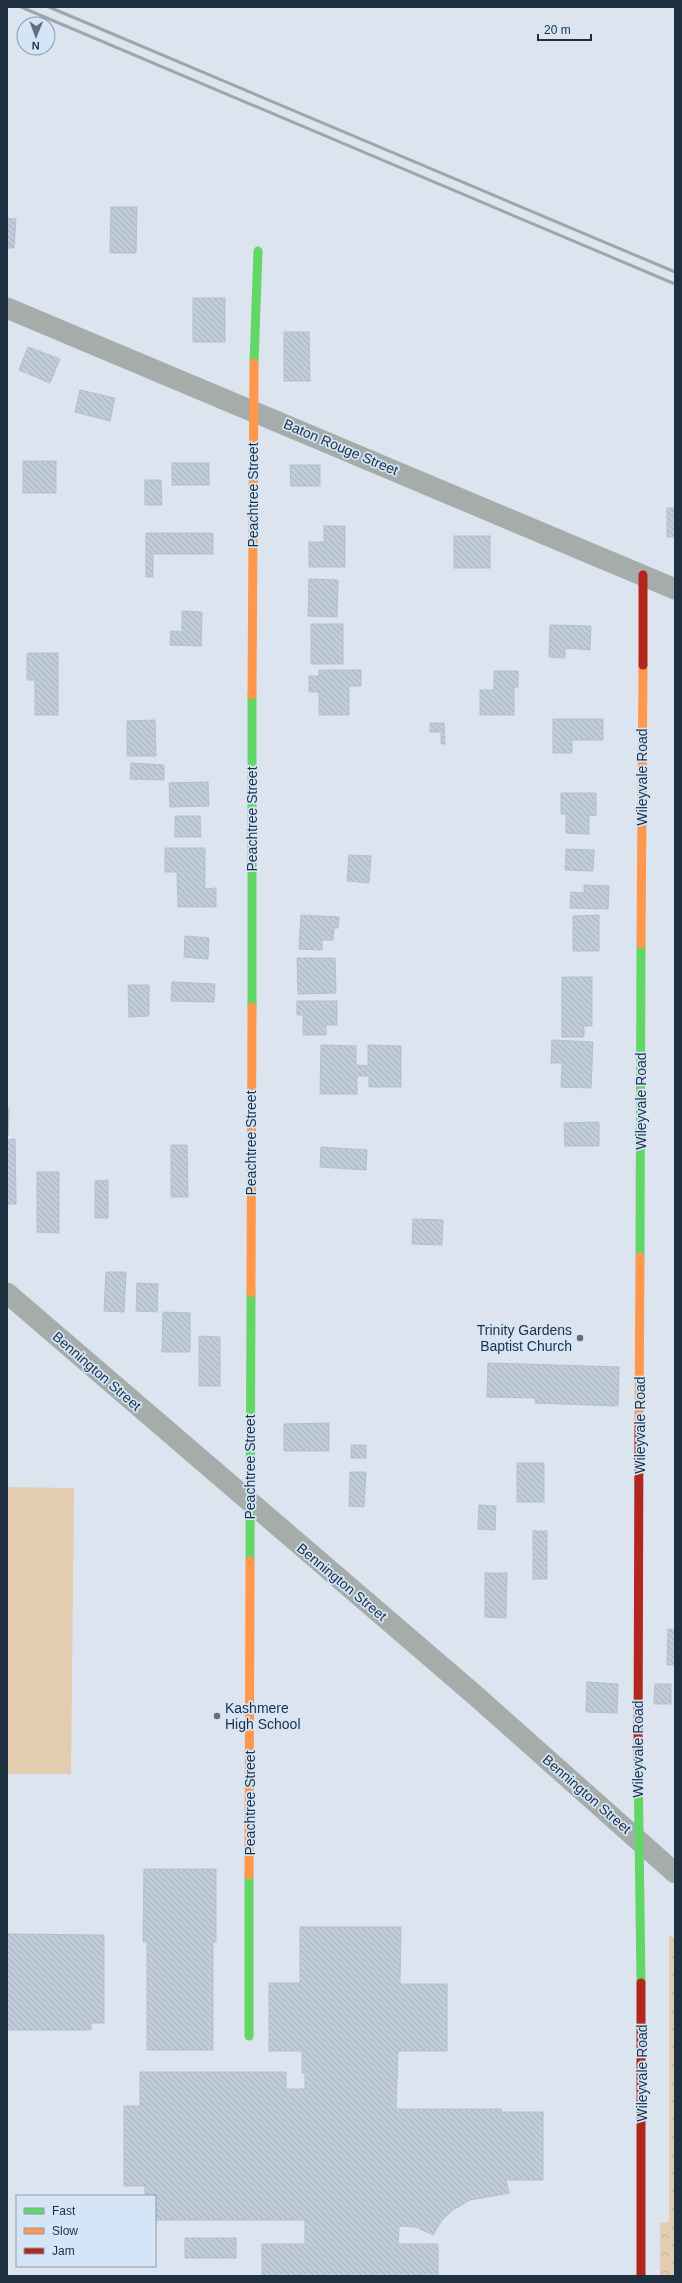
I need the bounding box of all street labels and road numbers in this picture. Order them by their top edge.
street label: Baton Rouge Street [281,416,401,478]
street label: Peachtree Street [245,442,261,548]
street label: Wileyvale Road [634,728,650,826]
street label: Peachtree Street [244,766,260,872]
street label: Wileyvale Road [633,1052,649,1150]
street label: Peachtree Street [243,1090,259,1196]
street label: Bennington Street [49,1328,145,1414]
street label: Wileyvale Road [632,1376,648,1474]
street label: Peachtree Street [242,1414,258,1520]
street label: Bennington Street [294,1540,390,1624]
street label: Wileyvale Road [630,1700,646,1798]
street label: Peachtree Street [242,1750,258,1856]
street label: Bennington Street [539,1751,635,1837]
street label: Wileyvale Road [634,2024,650,2122]

